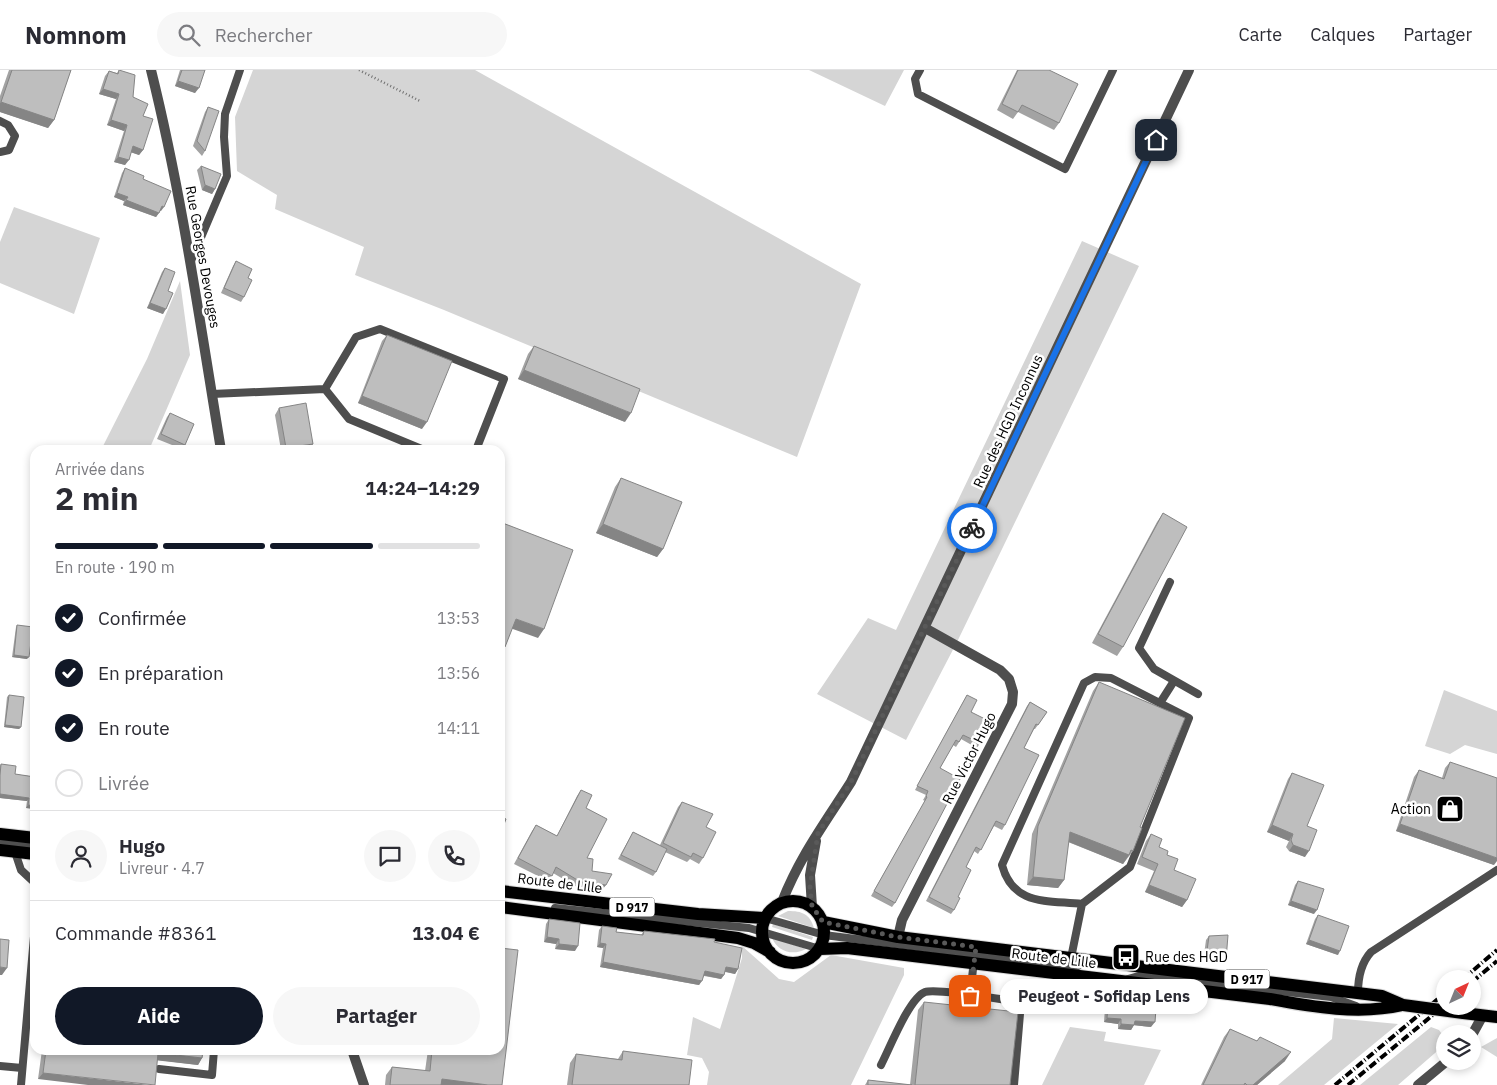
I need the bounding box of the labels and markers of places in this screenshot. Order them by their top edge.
pin [1135,119,1177,161]
shop icon: Action [1435,794,1465,824]
place label: Action [1391,800,1431,818]
bus stop icon: Rue des HGD [1111,942,1141,972]
place label: Rue des HGD [1145,948,1228,966]
pin [949,975,991,1017]
callout: Peugeot - Sofidap Lens [1000,978,1208,1014]

